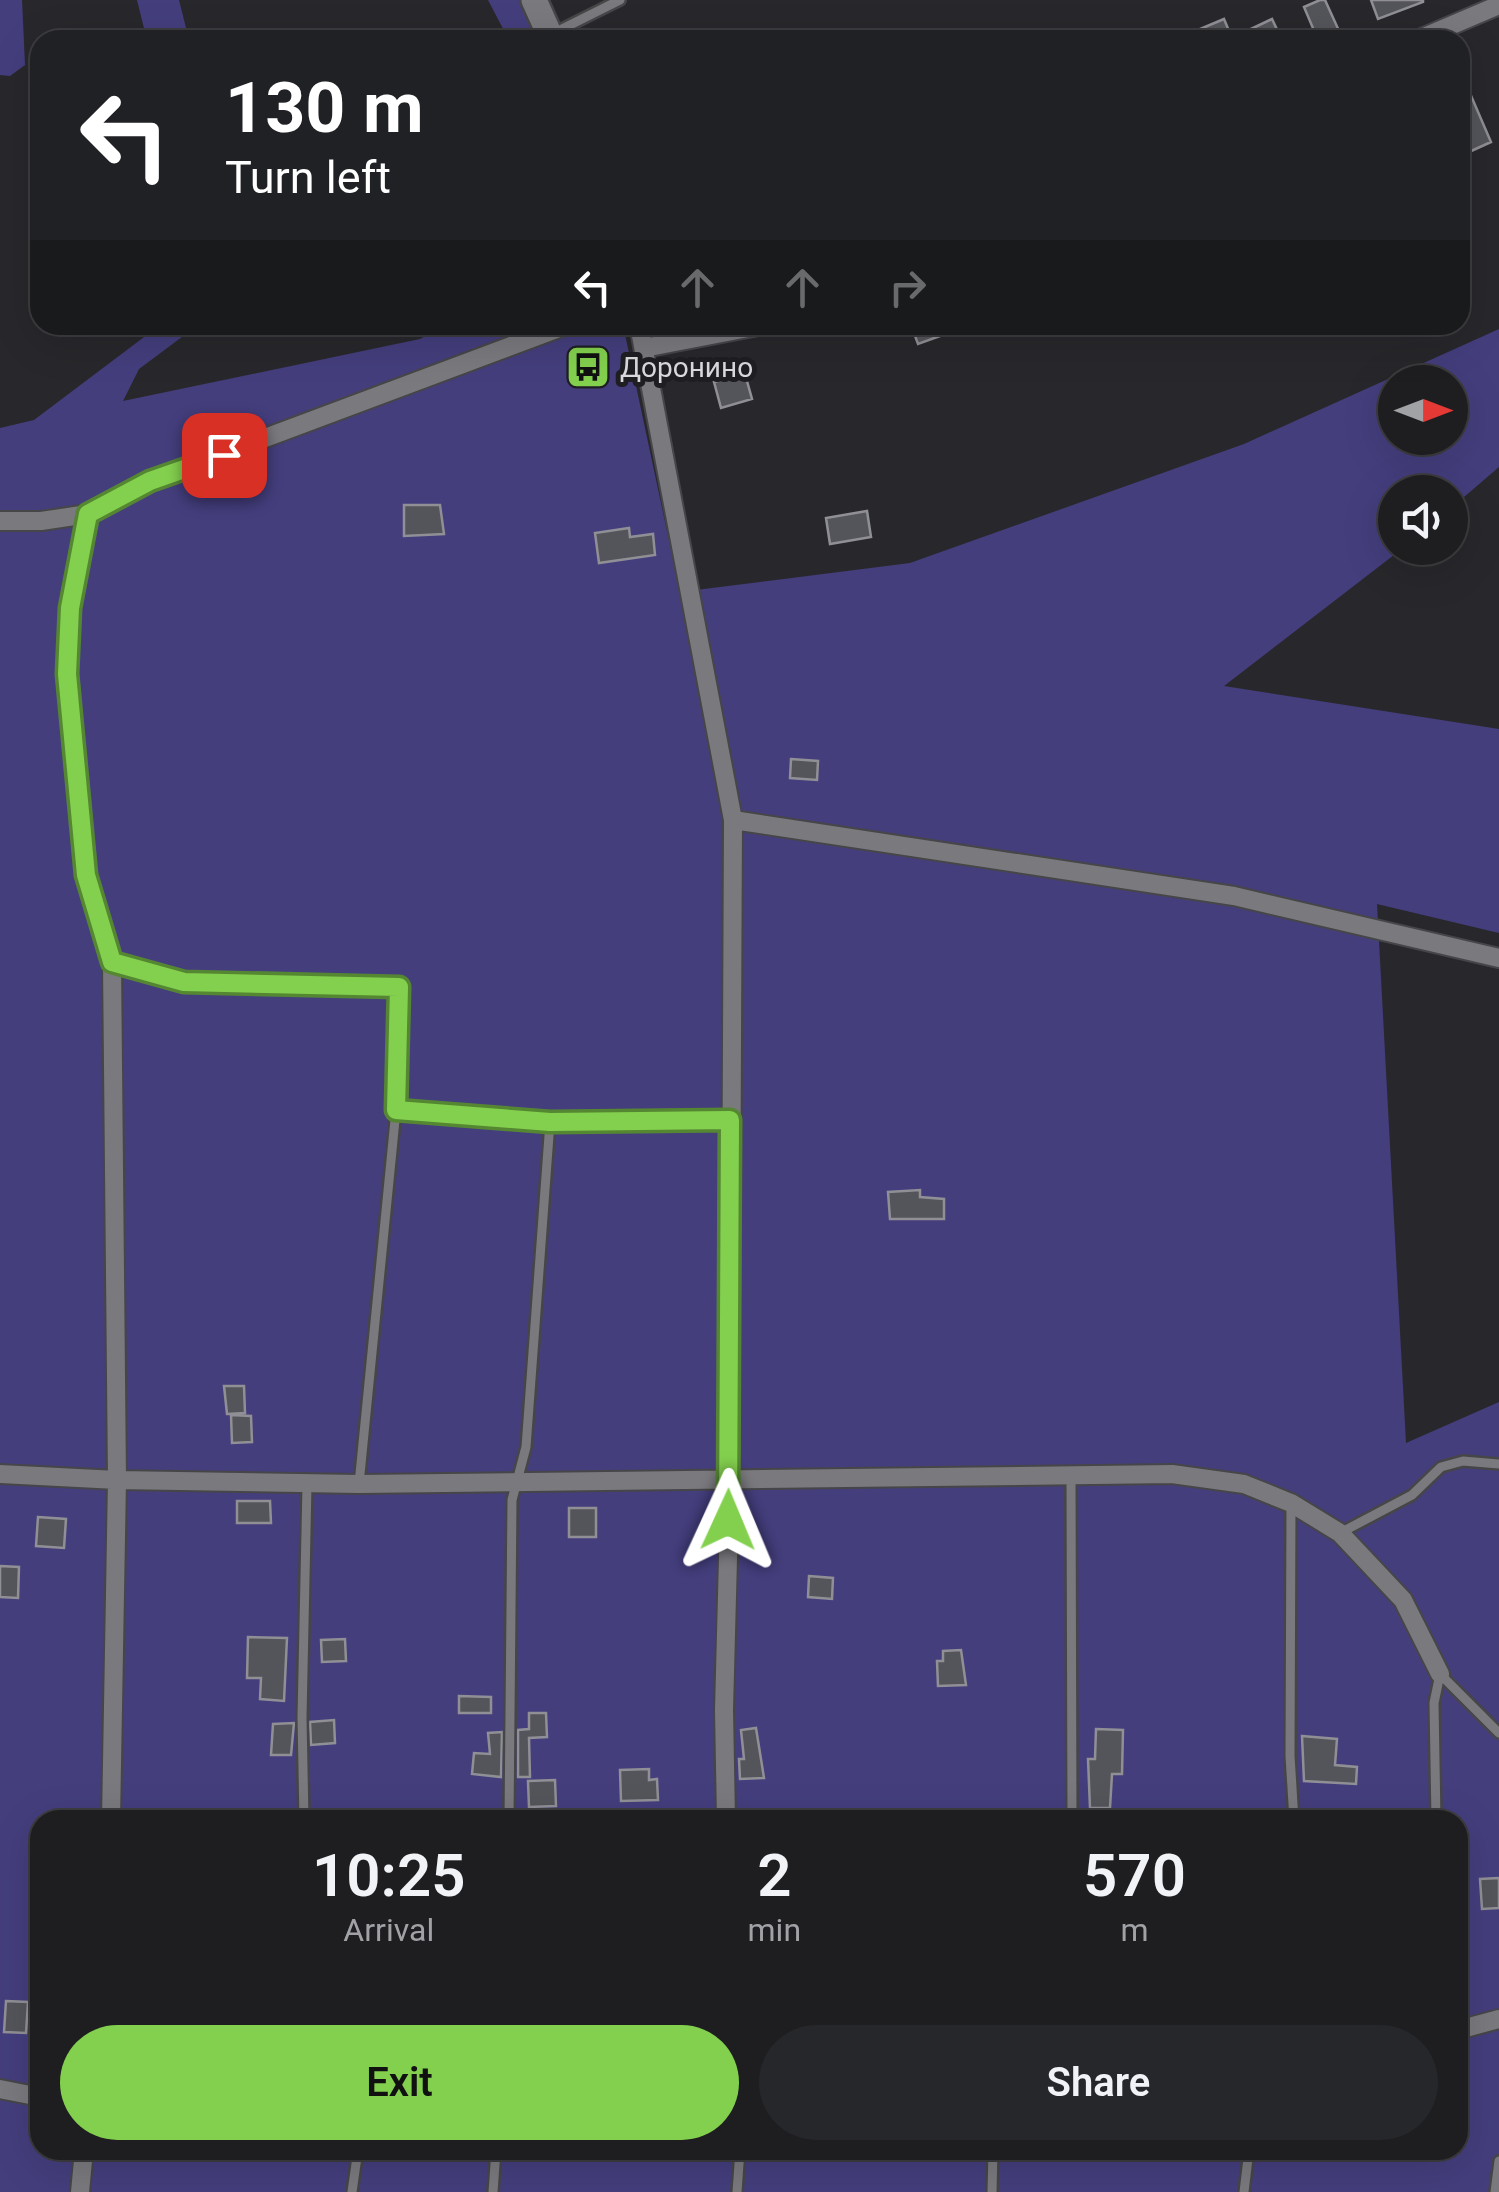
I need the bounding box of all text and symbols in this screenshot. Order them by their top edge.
text: 130 m [225,67,424,149]
icon: left [60,70,190,200]
text: Turn left [225,151,391,204]
icon: left [565,260,620,315]
icon: ahead [670,260,725,315]
icon: ahead [775,260,830,315]
icon: right [880,260,935,315]
bus stop icon: Доронино [565,344,611,390]
place label: Доронино [620,351,753,384]
north arrow [1378,365,1468,455]
map controls [1378,365,1468,565]
pin [182,413,267,498]
icon: arrive [197,428,252,483]
button: sound [1378,475,1468,565]
position arrow [676,1468,780,1572]
text: 10:25 [312,1840,466,1911]
text: 2 [757,1840,791,1911]
text: 570 [1083,1840,1186,1911]
text: Arrival [343,1911,434,1949]
text: min [748,1911,801,1949]
text: m [1120,1911,1149,1949]
button: Exit [60,2025,739,2140]
button: Share [759,2025,1438,2140]

